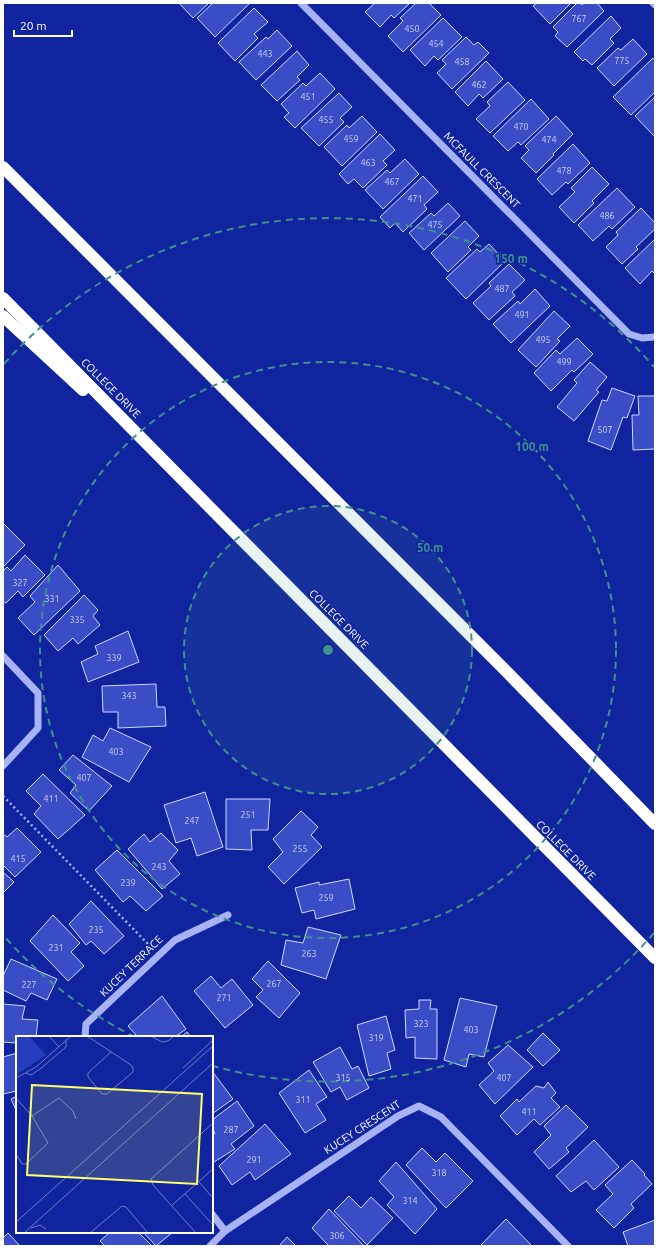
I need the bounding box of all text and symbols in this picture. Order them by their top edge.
scale bar [14,12,72,38]
house number: 767 [571,14,587,24]
text: 20 m [20,19,47,32]
house number: 450 [404,24,420,34]
house number: 454 [428,39,444,49]
house number: 443 [257,49,273,59]
house number: 775 [614,56,630,66]
house number: 458 [454,57,470,67]
house number: 462 [471,80,487,90]
house number: 451 [300,92,316,102]
house number: 455 [318,115,334,125]
house number: 470 [513,122,529,132]
street label: MCFAULL CRESCENT [442,130,522,210]
house number: 459 [343,134,359,144]
house number: 474 [541,135,557,145]
house number: 463 [360,158,376,168]
house number: 478 [556,166,572,176]
house number: 467 [384,177,400,187]
house number: 471 [407,194,423,204]
house number: 486 [599,211,615,221]
house number: 475 [427,220,443,230]
text: 150 m [494,252,528,265]
house number: 487 [494,284,510,294]
house number: 491 [514,310,530,320]
house number: 495 [535,335,551,345]
street label: COLLEGE DRIVE [79,356,143,420]
house number: 499 [556,357,572,367]
house number: 507 [597,425,613,435]
text: 100 m [515,440,549,453]
text: 50 m [417,541,443,554]
house number: 327 [12,578,28,588]
street label: COLLEGE DRIVE [307,587,371,651]
house number: 331 [44,594,60,604]
house number: 335 [69,615,85,625]
centre of rings [321,643,335,657]
house number: 339 [106,653,122,663]
house number: 343 [121,691,137,701]
house number: 403 [108,747,124,757]
house number: 407 [76,773,92,783]
house number: 411 [43,794,59,804]
house number: 251 [240,810,256,820]
house number: 247 [184,816,200,826]
street label: COLLEGE DRIVE [534,818,598,882]
house number: 255 [292,844,308,854]
house number: 415 [10,854,26,864]
house number: 243 [151,862,167,872]
house number: 239 [120,878,136,888]
house number: 259 [318,893,334,903]
house number: 235 [88,925,104,935]
street label: KUCEY TERRACE [97,933,165,999]
house number: 231 [48,943,64,953]
house number: 263 [301,949,317,959]
house number: 267 [266,979,282,989]
house number: 227 [21,980,37,990]
house number: 271 [216,993,232,1003]
house number: 323 [413,1019,429,1029]
house number: 403 [463,1025,479,1035]
house number: 319 [368,1033,384,1043]
inset map [16,1036,213,1233]
house number: 315 [335,1073,351,1083]
house number: 407 [496,1073,512,1083]
house number: 311 [295,1095,311,1105]
street label: KUCEY CRESCENT [322,1098,402,1156]
house number: 411 [521,1107,537,1117]
house number: 287 [223,1125,239,1135]
house number: 291 [246,1155,262,1165]
house number: 318 [431,1168,447,1178]
house number: 314 [402,1196,418,1206]
house number: 306 [329,1231,345,1241]

